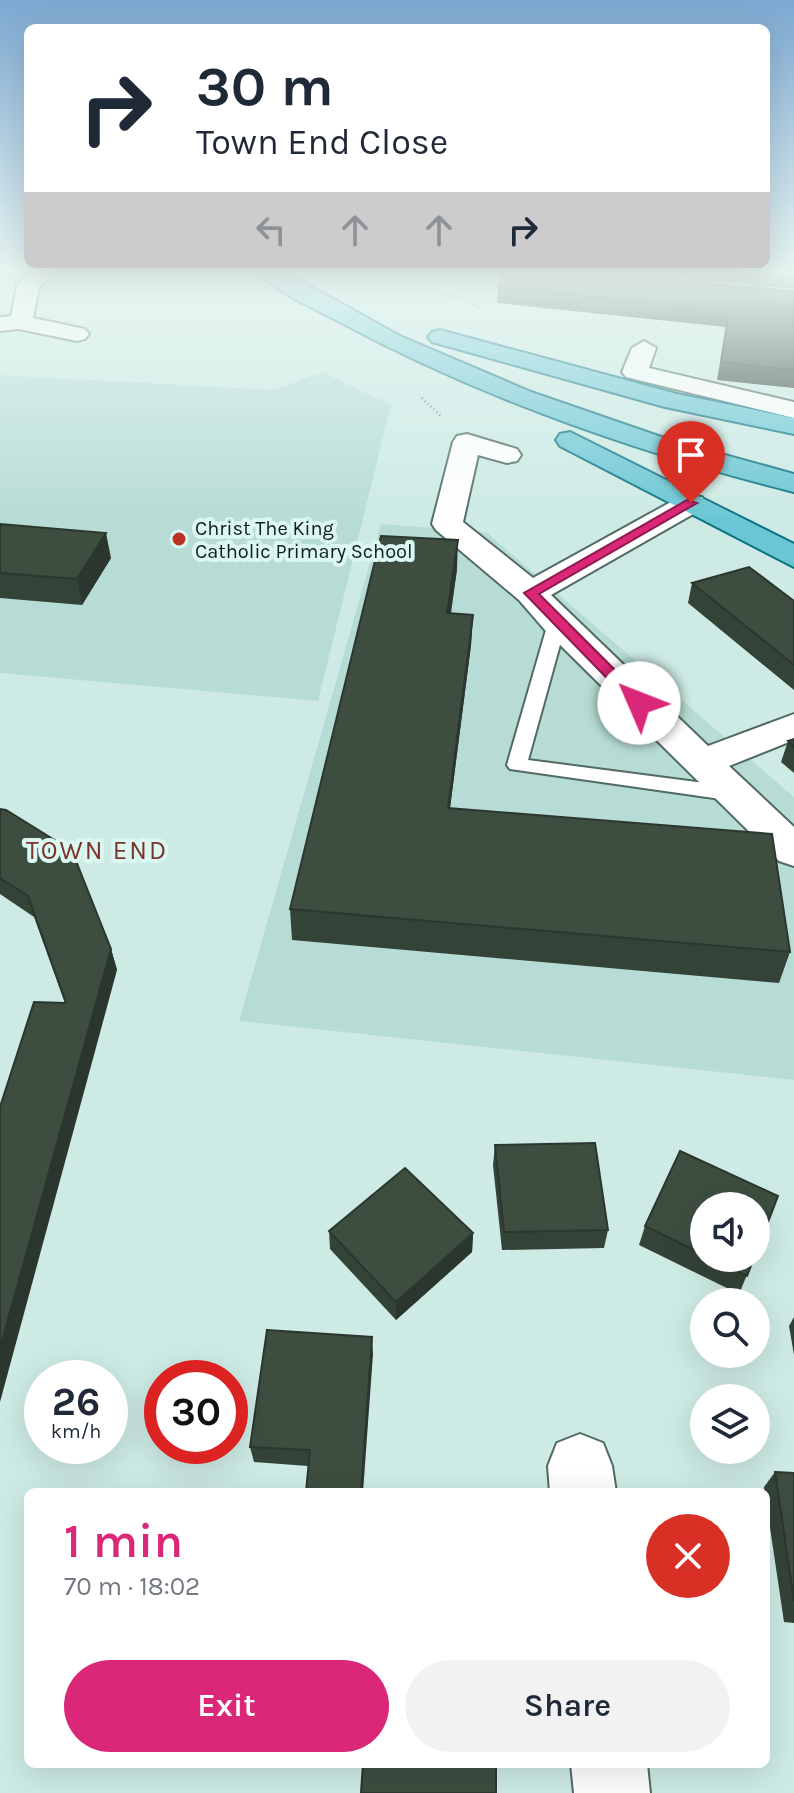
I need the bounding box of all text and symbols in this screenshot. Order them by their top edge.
text: 30 m [196,54,334,119]
icon: right [64,56,168,160]
text: Town End Close [196,121,448,163]
icon: left [249,208,293,252]
icon: ahead [333,208,377,252]
icon: ahead [417,208,461,252]
icon: right [501,208,545,252]
pin [657,421,725,503]
icon: arrive [669,433,713,477]
place label: Christ The King Catholic Primary School [195,517,413,563]
marker: Christ The King Catholic Primary School [170,530,188,548]
position arrow [597,661,681,745]
district label: TOWN END [26,835,168,866]
map controls [690,1192,770,1464]
button: sound [690,1192,770,1272]
button: search [690,1288,770,1368]
speed limit sign: 30 [144,1360,248,1464]
text: 26 [52,1378,100,1425]
button: layers [690,1384,770,1464]
text: km/h [51,1420,101,1443]
text: 1 min [64,1513,183,1569]
button: close [646,1514,730,1598]
text: 70 m · 18:02 [64,1571,200,1602]
button: Exit [64,1660,389,1752]
button: Share [405,1660,730,1752]

